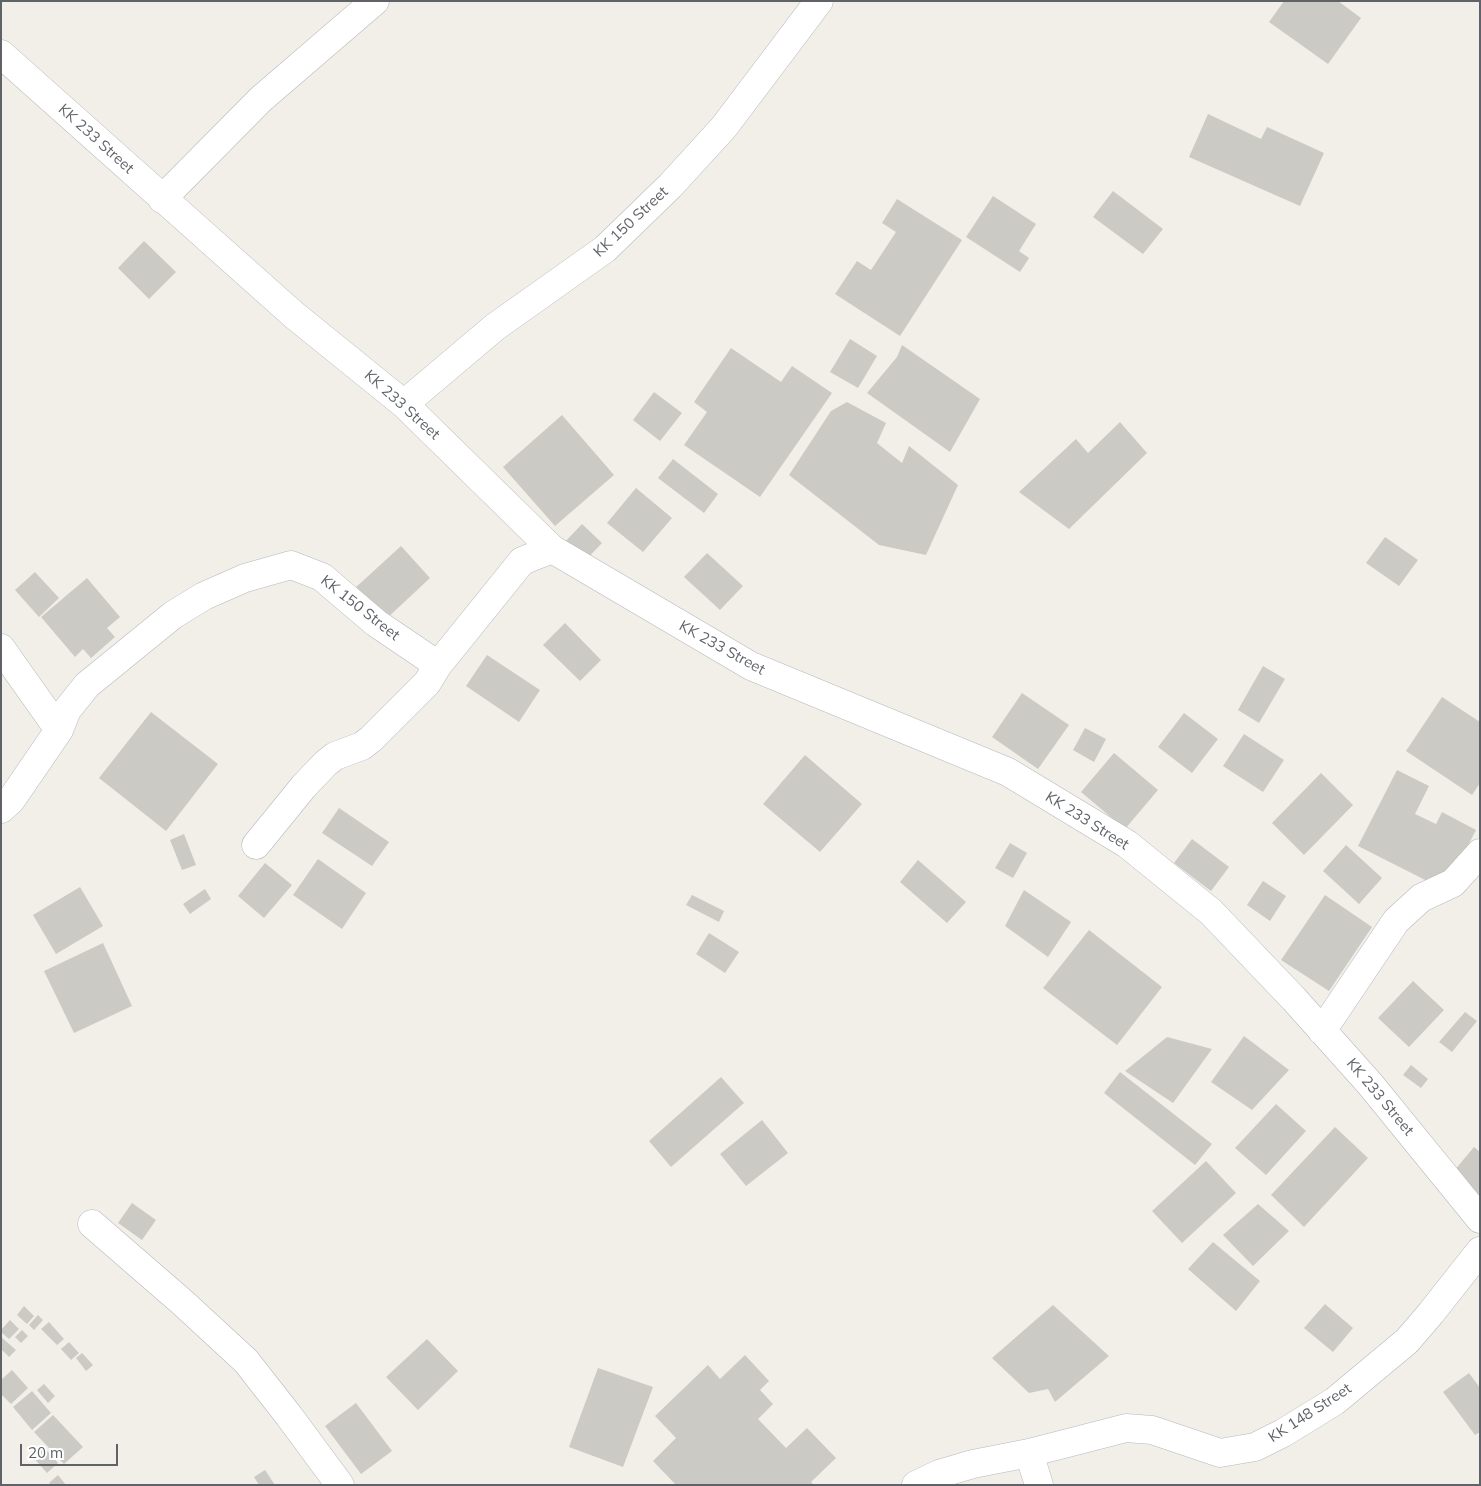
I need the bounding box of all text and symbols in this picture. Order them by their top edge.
street label: KK 233 Street [55,100,137,178]
street label: KK 150 Street [590,183,672,261]
street label: KK 233 Street [361,366,443,444]
street label: KK 150 Street [317,572,403,644]
street label: KK 233 Street [676,617,768,679]
street label: KK 233 Street [1042,788,1132,854]
street label: KK 233 Street [1342,1055,1418,1139]
street label: KK 148 Street [1265,1379,1355,1447]
scale bar [22,1434,120,1466]
text: 20 m [28,1443,63,1462]

